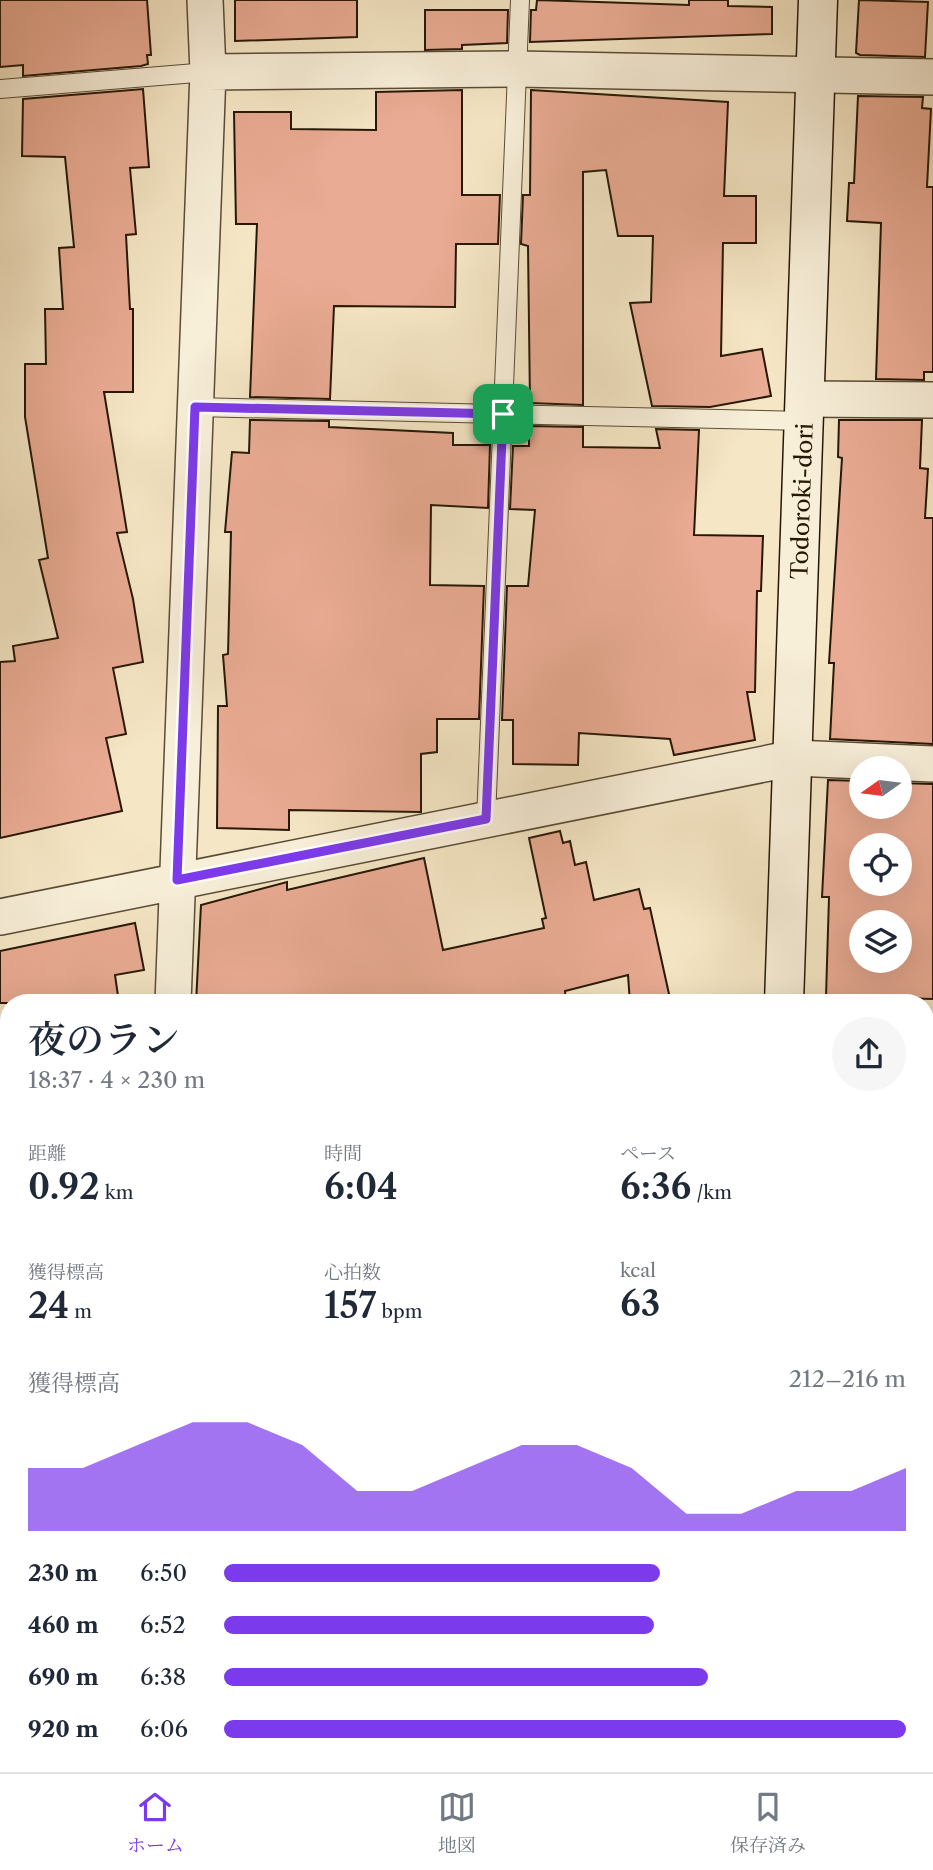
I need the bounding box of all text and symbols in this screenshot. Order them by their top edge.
pin [473,384,533,444]
icon: arrive [484,395,522,433]
street label: Todoroki-dori [785,422,819,580]
north arrow [849,756,912,819]
map controls [849,756,912,973]
button: locate [849,833,912,896]
button: layers [849,910,912,973]
text: 夜のラン [28,1016,180,1063]
button: share [832,1017,906,1091]
text: 18:37 · 4 × 230 m [28,1066,205,1094]
text: 距離 [28,1142,66,1165]
text: 時間 [324,1142,362,1165]
text: ペース [620,1142,676,1165]
text: 0.92 [28,1165,100,1208]
text: 6:04 [324,1165,398,1208]
text: 6:36 [620,1165,691,1208]
text: km [100,1181,133,1204]
text: /km [691,1181,732,1204]
text: kcal [620,1259,656,1282]
text: 獲得標高 [28,1261,104,1284]
text: 心拍数 [324,1261,381,1284]
text: 63 [620,1282,660,1325]
text: 24 [28,1284,69,1327]
text: 157 [324,1284,377,1327]
text: m [69,1300,92,1323]
text: bpm [377,1300,422,1323]
text: 212–216 m [789,1365,906,1393]
text: 獲得標高 [28,1369,120,1397]
text: 230 m [28,1559,98,1587]
text: 6:50 [140,1559,187,1587]
text: 460 m [28,1611,99,1639]
text: 6:52 [140,1611,186,1639]
text: 690 m [28,1663,99,1691]
text: 6:38 [140,1663,186,1691]
text: 920 m [28,1715,99,1743]
text: 6:06 [140,1715,188,1743]
tab: ホーム [127,1788,184,1857]
tab: 地図 [438,1788,476,1857]
tab: 保存済み [730,1788,806,1857]

